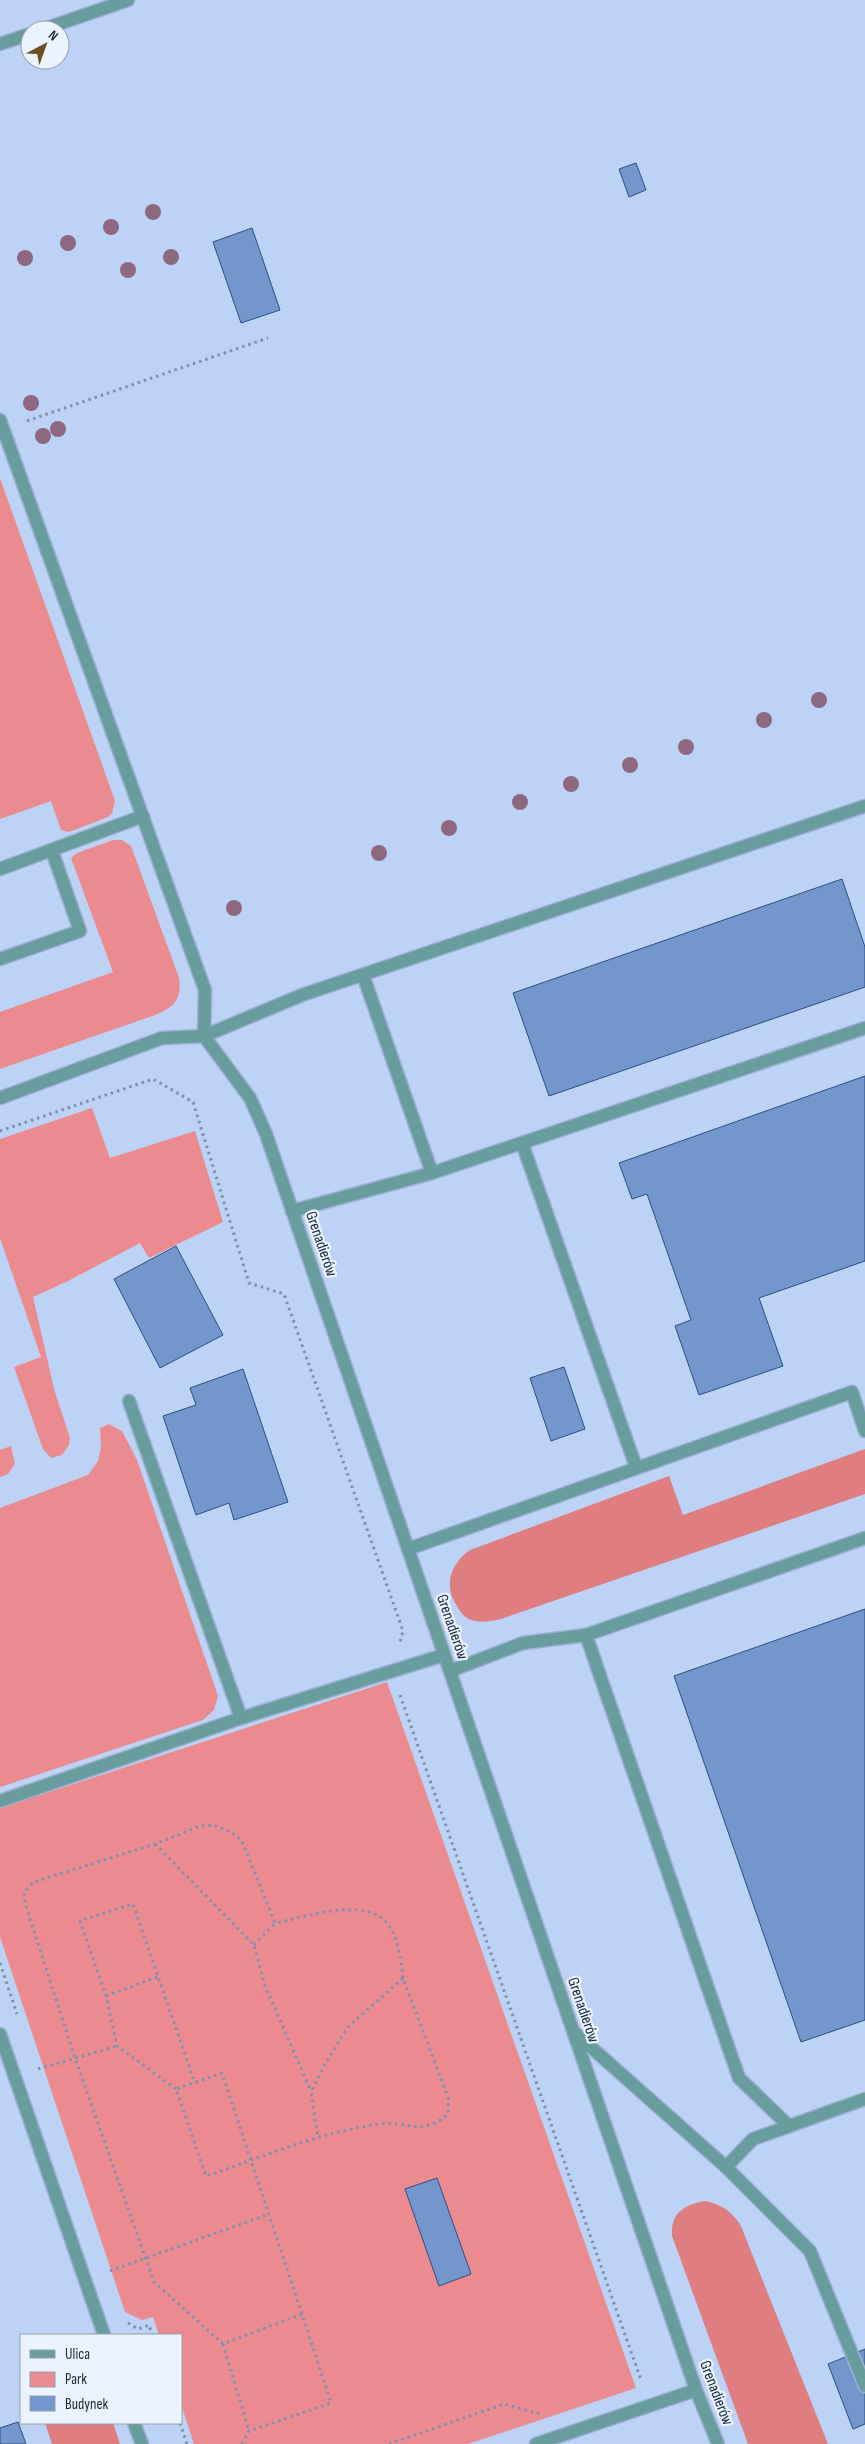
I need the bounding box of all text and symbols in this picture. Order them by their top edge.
north arrow [20,20,70,70]
text: N [45,27,62,44]
street label: Grenadierów [301,1209,341,1279]
street label: Grenadierów [432,1592,472,1662]
street label: Grenadierów [563,1975,603,2045]
legend [20,2334,182,2424]
text: Ulica [65,2345,90,2364]
street label: Grenadierów [695,2358,737,2428]
text: Park [65,2370,87,2389]
text: Budynek [65,2395,108,2414]

